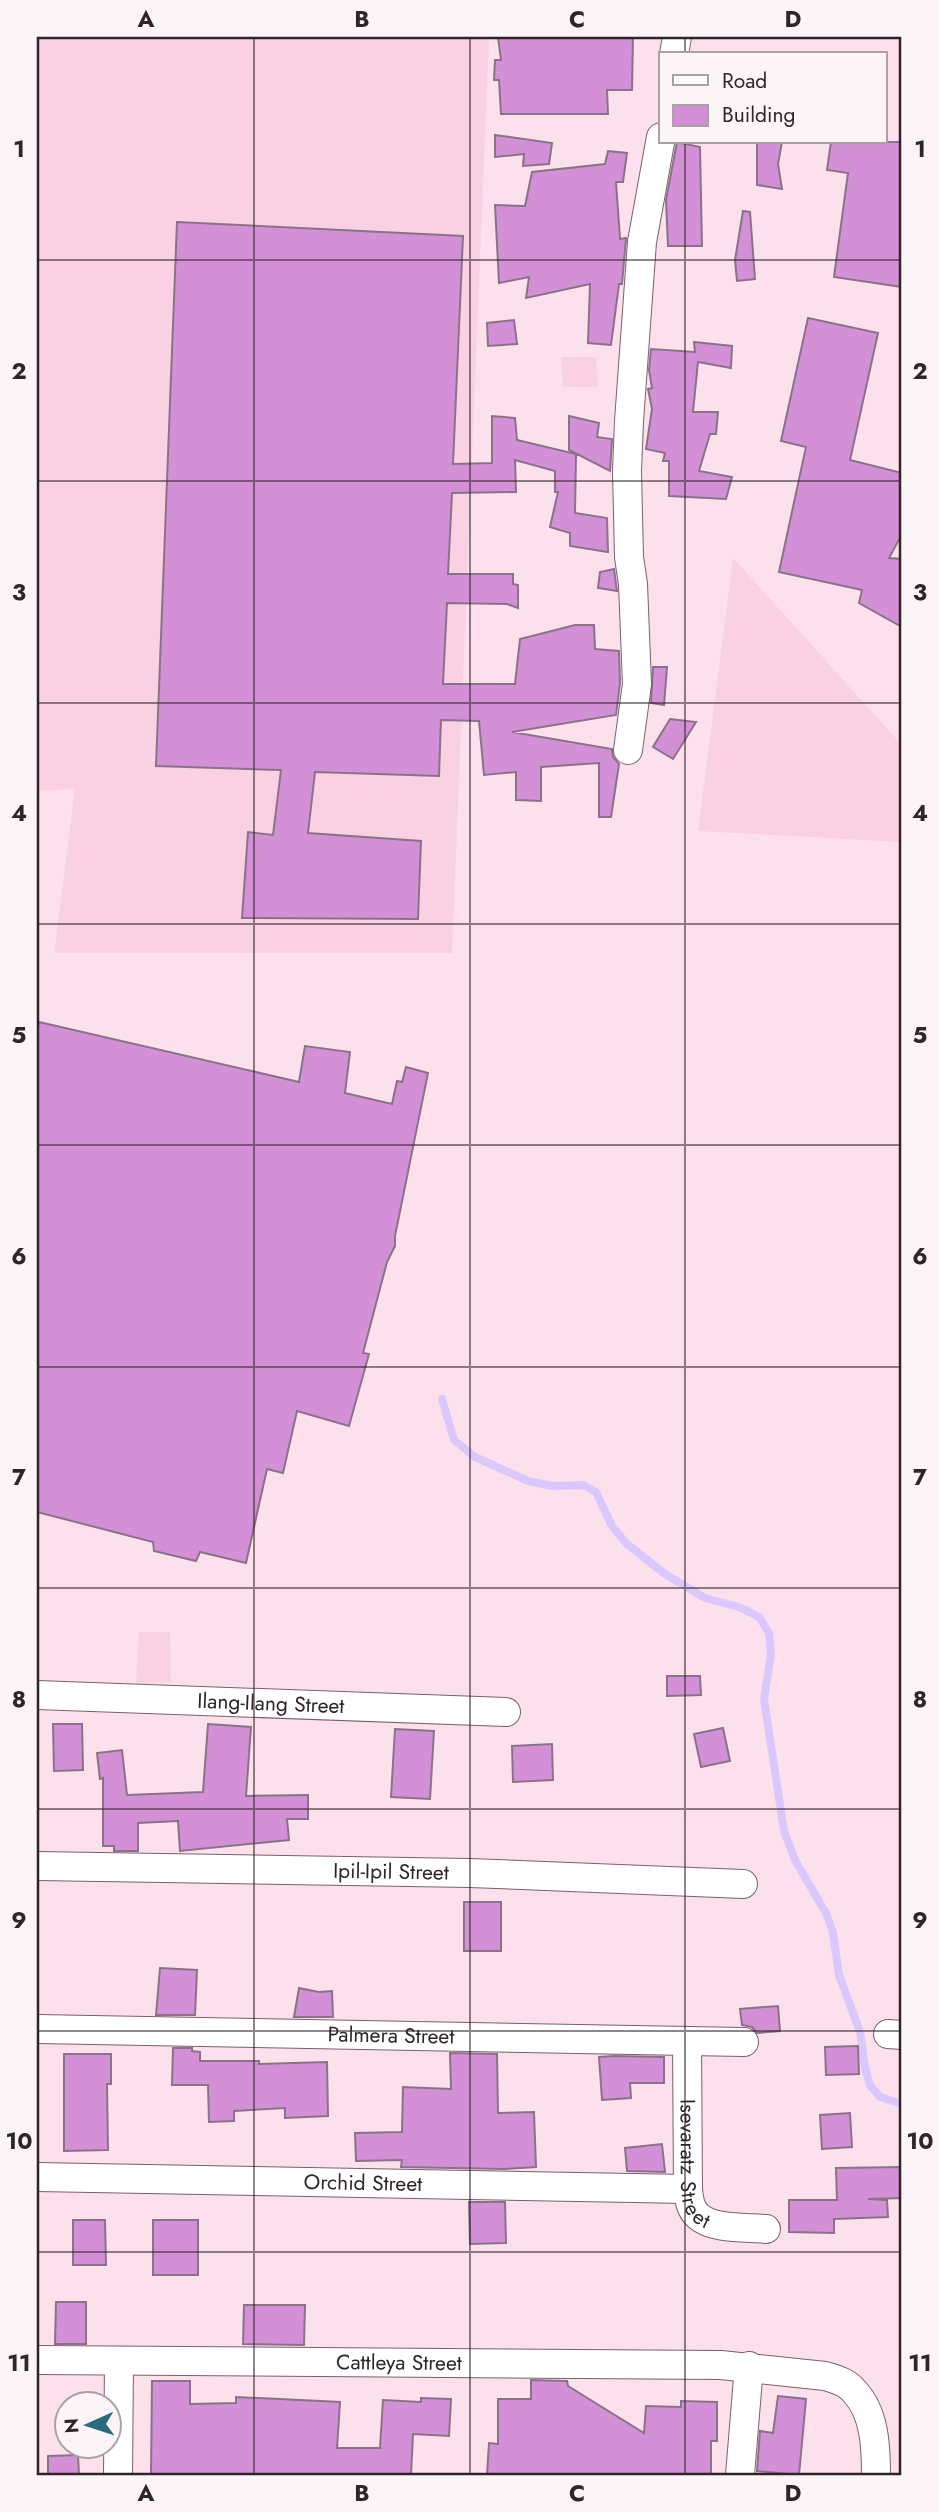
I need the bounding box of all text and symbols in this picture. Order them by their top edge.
text: A [137,2,155,36]
text: B [354,2,370,36]
text: C [569,2,585,36]
text: D [785,2,802,36]
legend [659,52,886,144]
text: Road [722,66,767,96]
text: Building [722,100,795,130]
text: 1 [13,132,25,166]
text: 1 [914,132,926,166]
text: 2 [11,354,27,388]
text: 2 [912,354,928,388]
text: 3 [12,575,26,609]
text: 3 [913,575,927,609]
text: 4 [11,796,27,830]
text: 4 [912,796,928,830]
text: 5 [12,1018,26,1052]
text: 5 [913,1018,927,1052]
text: 6 [11,1239,27,1273]
text: 6 [912,1239,928,1273]
text: 7 [12,1460,26,1494]
text: 7 [913,1460,927,1494]
text: 8 [12,1682,26,1716]
text: 8 [913,1682,927,1716]
street label: Ilang-Ilang Street [197,1686,345,1721]
street label: Ipil-Ipil Street [333,1856,449,1888]
text: 9 [11,1903,27,1937]
text: 9 [912,1903,928,1937]
street label: Palmera Street [327,2019,455,2052]
street label: Isevaratz Street [672,2099,715,2236]
text: 10 [6,2124,32,2158]
text: 10 [907,2124,933,2158]
street label: Orchid Street [303,2167,422,2199]
text: 11 [7,2346,31,2380]
text: 11 [908,2346,932,2380]
street label: Cattleya Street [336,2347,462,2378]
north arrow [52,2390,122,2460]
text: N [58,2418,85,2434]
text: A [137,2476,155,2510]
text: B [354,2476,370,2510]
text: C [569,2476,585,2510]
text: D [785,2476,802,2510]

